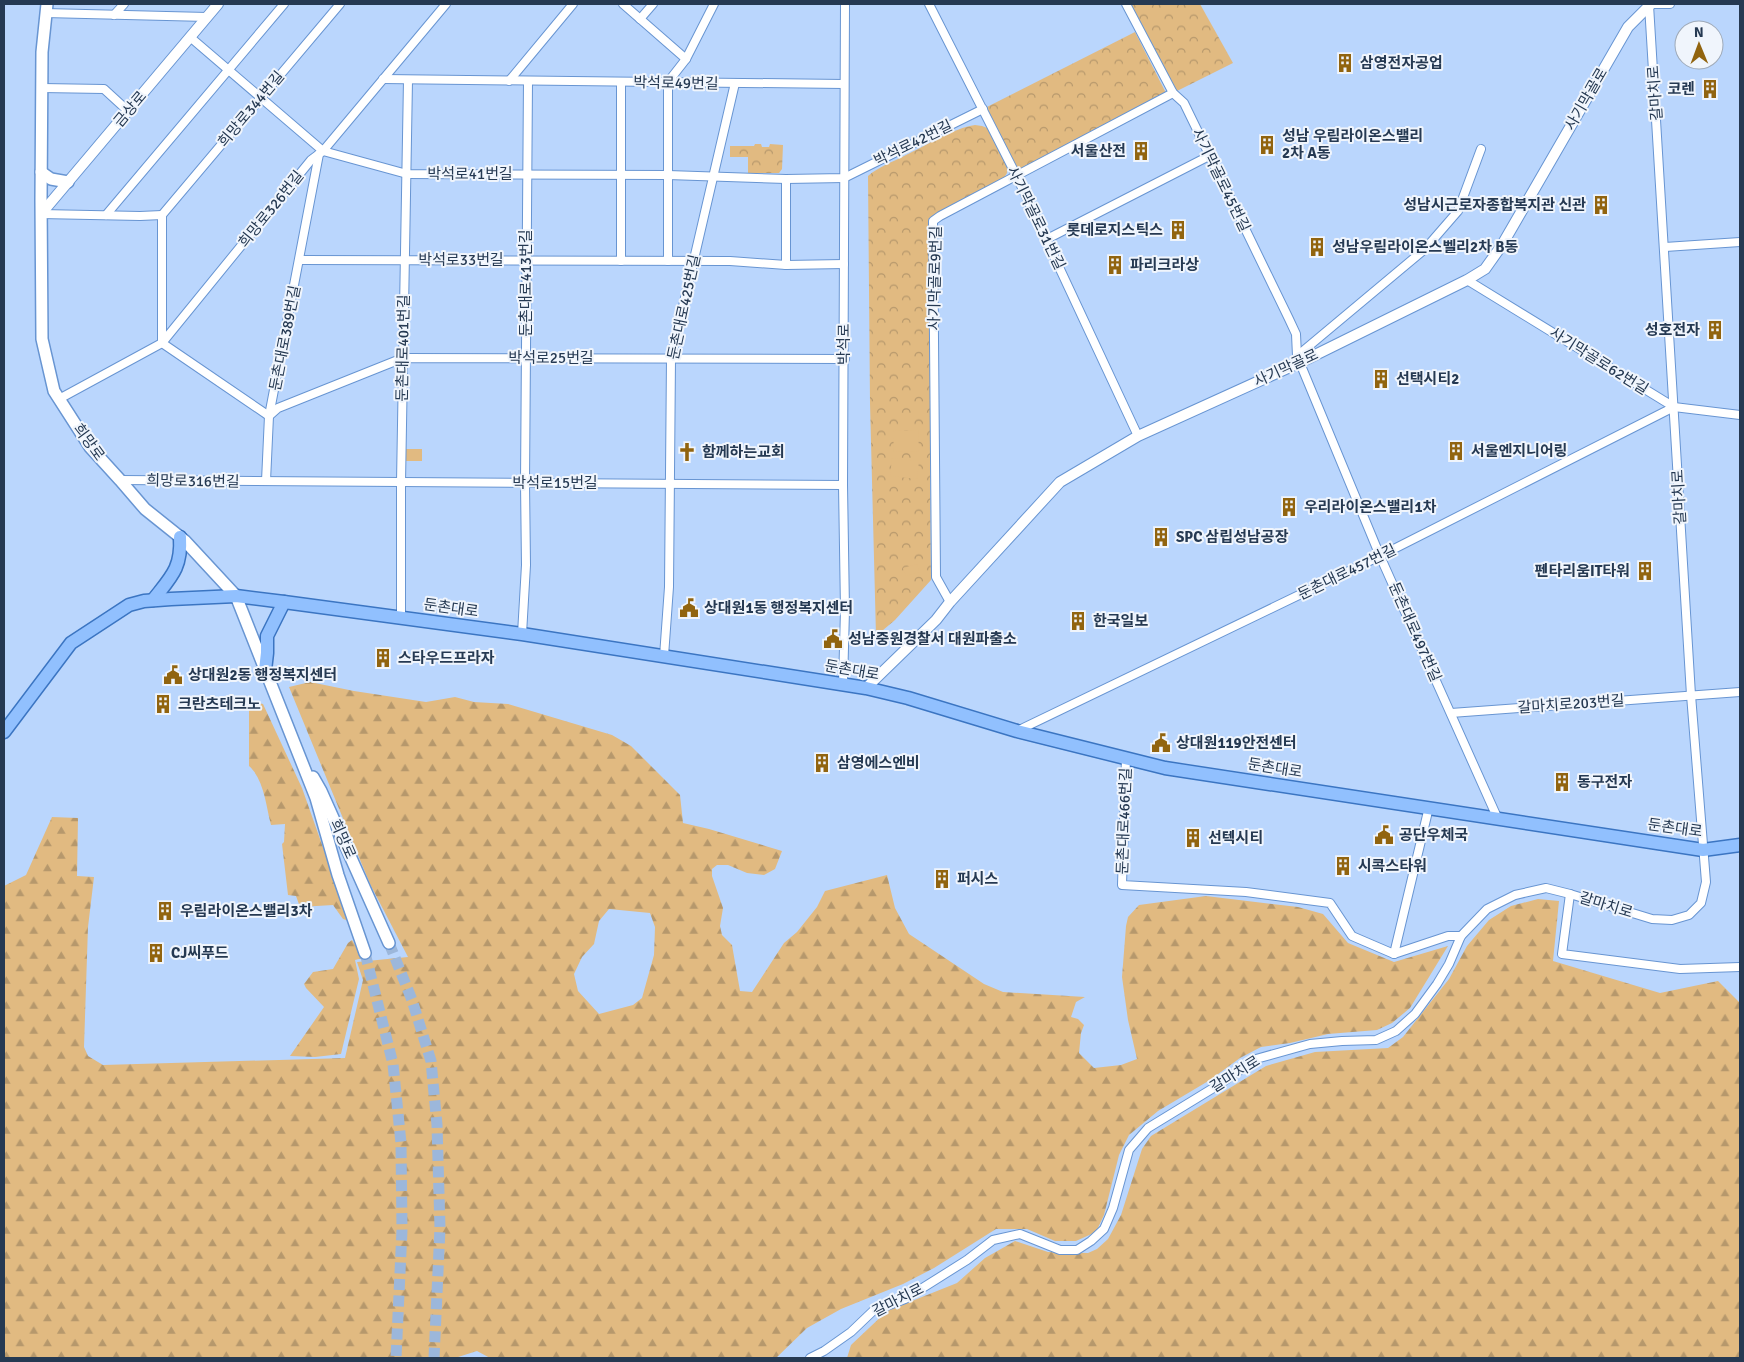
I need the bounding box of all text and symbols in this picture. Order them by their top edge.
north arrow [1674,20,1724,70]
text: N [1694,24,1704,41]
building icon: 삼영전자공업 [1334,52,1356,74]
place label: 삼영전자공업 [1360,54,1443,72]
street label: 사기막골로 [1561,65,1611,133]
street label: 갈마치로 [1644,65,1666,121]
street label: 희망로344번길 [214,67,288,151]
street label: 박석로49번길 [633,73,719,93]
building icon: 코렌 [1699,78,1721,100]
place label: 코렌 [1667,80,1695,98]
street label: 금상로 [110,87,150,131]
street label: 박석로42번길 [871,116,955,170]
street label: 사기막골로45번길 [1188,125,1254,235]
place label: 성남 우림라이온스밸리 2차 A동 [1282,127,1423,162]
building icon: 성남 우림라이온스밸리 2차 A동 [1256,134,1278,156]
building icon: 서울산전 [1130,140,1152,162]
place label: 서울산전 [1071,142,1126,160]
street label: 사기막골로31번길 [1003,163,1069,273]
street label: 박석로41번길 [427,165,513,183]
street label: 희망로326번길 [235,167,307,251]
building icon: 성남시근로자종합복지관 신관 [1590,194,1612,216]
place label: 성남시근로자종합복지관 신관 [1403,196,1586,214]
building icon: 롯데로지스틱스 [1167,219,1189,241]
place label: 롯데로지스틱스 [1066,221,1163,239]
street label: 사기막골로9번길 [925,225,945,331]
street label: 둔촌대로413번길 [517,229,535,337]
building icon: 성남우림라이온스벨리2차 B동 [1306,236,1328,258]
place label: 성남우림라이온스벨리2차 B동 [1332,238,1518,256]
street label: 박석로33번길 [418,251,504,269]
street label: 둔촌대로425번길 [664,253,704,361]
building icon: 파리크라상 [1104,254,1126,276]
place label: 파리크라상 [1130,256,1199,274]
street label: 둔촌대로389번길 [266,284,304,392]
street label: 둔촌대로401번길 [393,294,413,402]
building icon: 성호전자 [1704,319,1726,341]
place label: 성호전자 [1645,321,1700,339]
street label: 박석로 [835,323,853,365]
street label: 사기막골로62번길 [1546,323,1652,399]
street label: 사기막골로 [1251,345,1321,391]
street label: 박석로25번길 [508,349,594,367]
building icon: 선택시티2 [1370,368,1392,390]
place label: 선택시티2 [1396,370,1459,388]
street label: 희망로 [70,420,108,464]
building icon: 서울엔지니어링 [1445,440,1467,462]
church icon: 함께하는교회 [676,441,698,463]
place label: 서울엔지니어링 [1471,442,1568,460]
place label: 함께하는교회 [702,443,785,461]
street label: 갈마치로 [1669,469,1689,525]
street label: 희망로316번길 [146,471,240,491]
street label: 박석로15번길 [512,474,598,492]
building icon: 우리라이온스밸리1차 [1278,496,1300,518]
place label: 우리라이온스밸리1차 [1304,498,1437,516]
building icon: SPC 삼립성남공장 [1150,526,1172,548]
place label: SPC 삼립성남공장 [1176,528,1289,546]
street label: 둔촌대로457번길 [1295,540,1399,604]
building icon: 펜타리움IT타워 [1634,560,1656,582]
place label: 펜타리움IT타워 [1535,562,1630,580]
street label: 둔촌대로497번길 [1385,579,1445,685]
street label: 둔촌대로 [422,595,480,621]
public building icon: 상대원1동 행정복지센터 [678,597,700,619]
place label: 상대원1동 행정복지센터 [704,599,853,617]
building icon: 한국일보 [1067,610,1089,632]
place label: 한국일보 [1093,612,1148,630]
public building icon: 성남중원경찰서 대원파출소 [822,628,844,650]
place label: 성남중원경찰서 대원파출소 [848,630,1017,648]
building icon: 스타우드프라자 [372,647,394,669]
place label: 스타우드프라자 [398,649,495,667]
street label: 둔촌대로 [823,656,881,684]
public building icon: 상대원2동 행정복지센터 [162,664,184,686]
place label: 상대원2동 행정복지센터 [188,666,337,684]
street label: 갈마치로203번길 [1517,691,1625,717]
building icon: 크란츠테크노 [152,693,174,715]
place label: 크란츠테크노 [178,695,261,713]
public building icon: 상대원119안전센터 [1150,732,1172,754]
place label: 상대원119안전센터 [1176,734,1297,752]
building icon: 삼영에스엔비 [811,752,833,774]
place label: 삼영에스엔비 [837,754,920,772]
street label: 둔촌대로 [1246,755,1304,781]
street label: 둔촌대로466번길 [1113,767,1135,875]
building icon: 동구전자 [1551,771,1573,793]
place label: 동구전자 [1577,773,1632,791]
street label: 둔촌대로 [1646,815,1704,841]
street label: 희망로 [326,816,360,862]
public building icon: 공단우체국 [1373,824,1395,846]
place label: 공단우체국 [1399,826,1468,844]
building icon: 선텍시티 [1182,827,1204,849]
place label: 선텍시티 [1208,829,1263,847]
building icon: 시콕스타워 [1332,855,1354,877]
place label: 시콕스타워 [1358,857,1427,875]
building icon: 퍼시스 [931,868,953,890]
place label: 퍼시스 [957,870,999,888]
street label: 갈마치로 [1577,888,1635,922]
building icon: 우림라이온스밸리3차 [154,900,176,922]
place label: 우림라이온스밸리3차 [180,902,313,920]
building icon: CJ씨푸드 [145,942,167,964]
place label: CJ씨푸드 [171,944,229,962]
street label: 갈마치로 [1207,1052,1263,1096]
street label: 갈마치로 [869,1279,927,1321]

